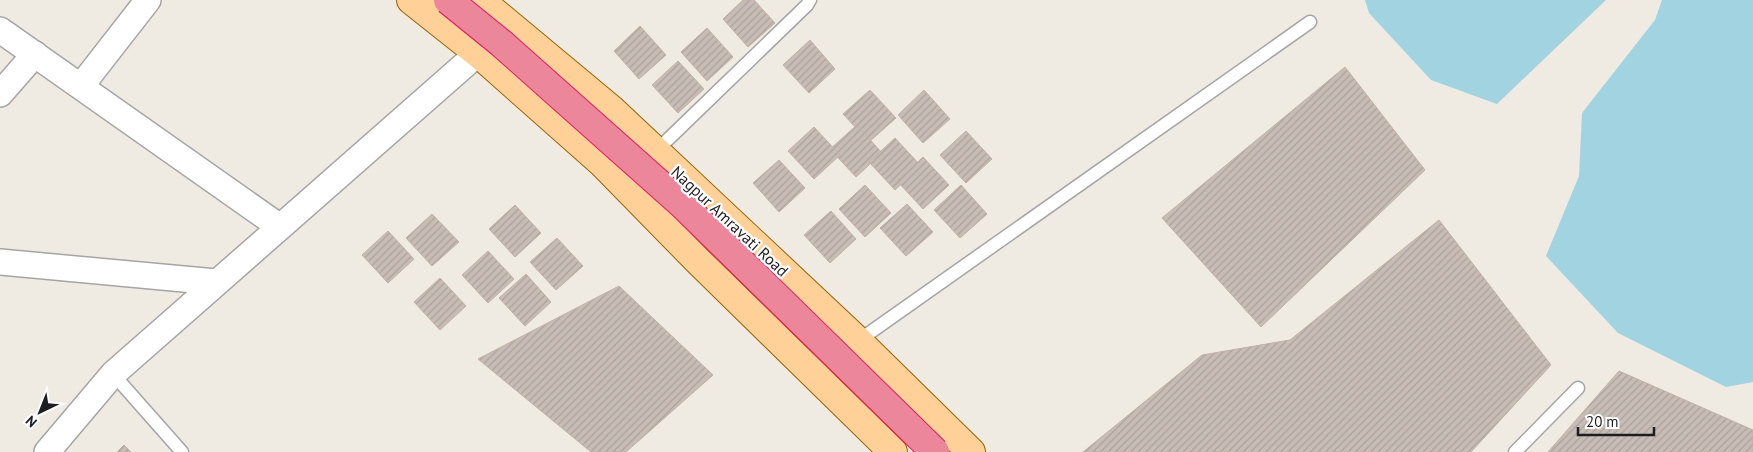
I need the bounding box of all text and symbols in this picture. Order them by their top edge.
street label: Nagpur Amravati Road [667,162,793,280]
north arrow [15,387,65,437]
scale bar [1578,404,1654,436]
text: N [22,412,41,431]
text: 20 m [1586,412,1619,431]

